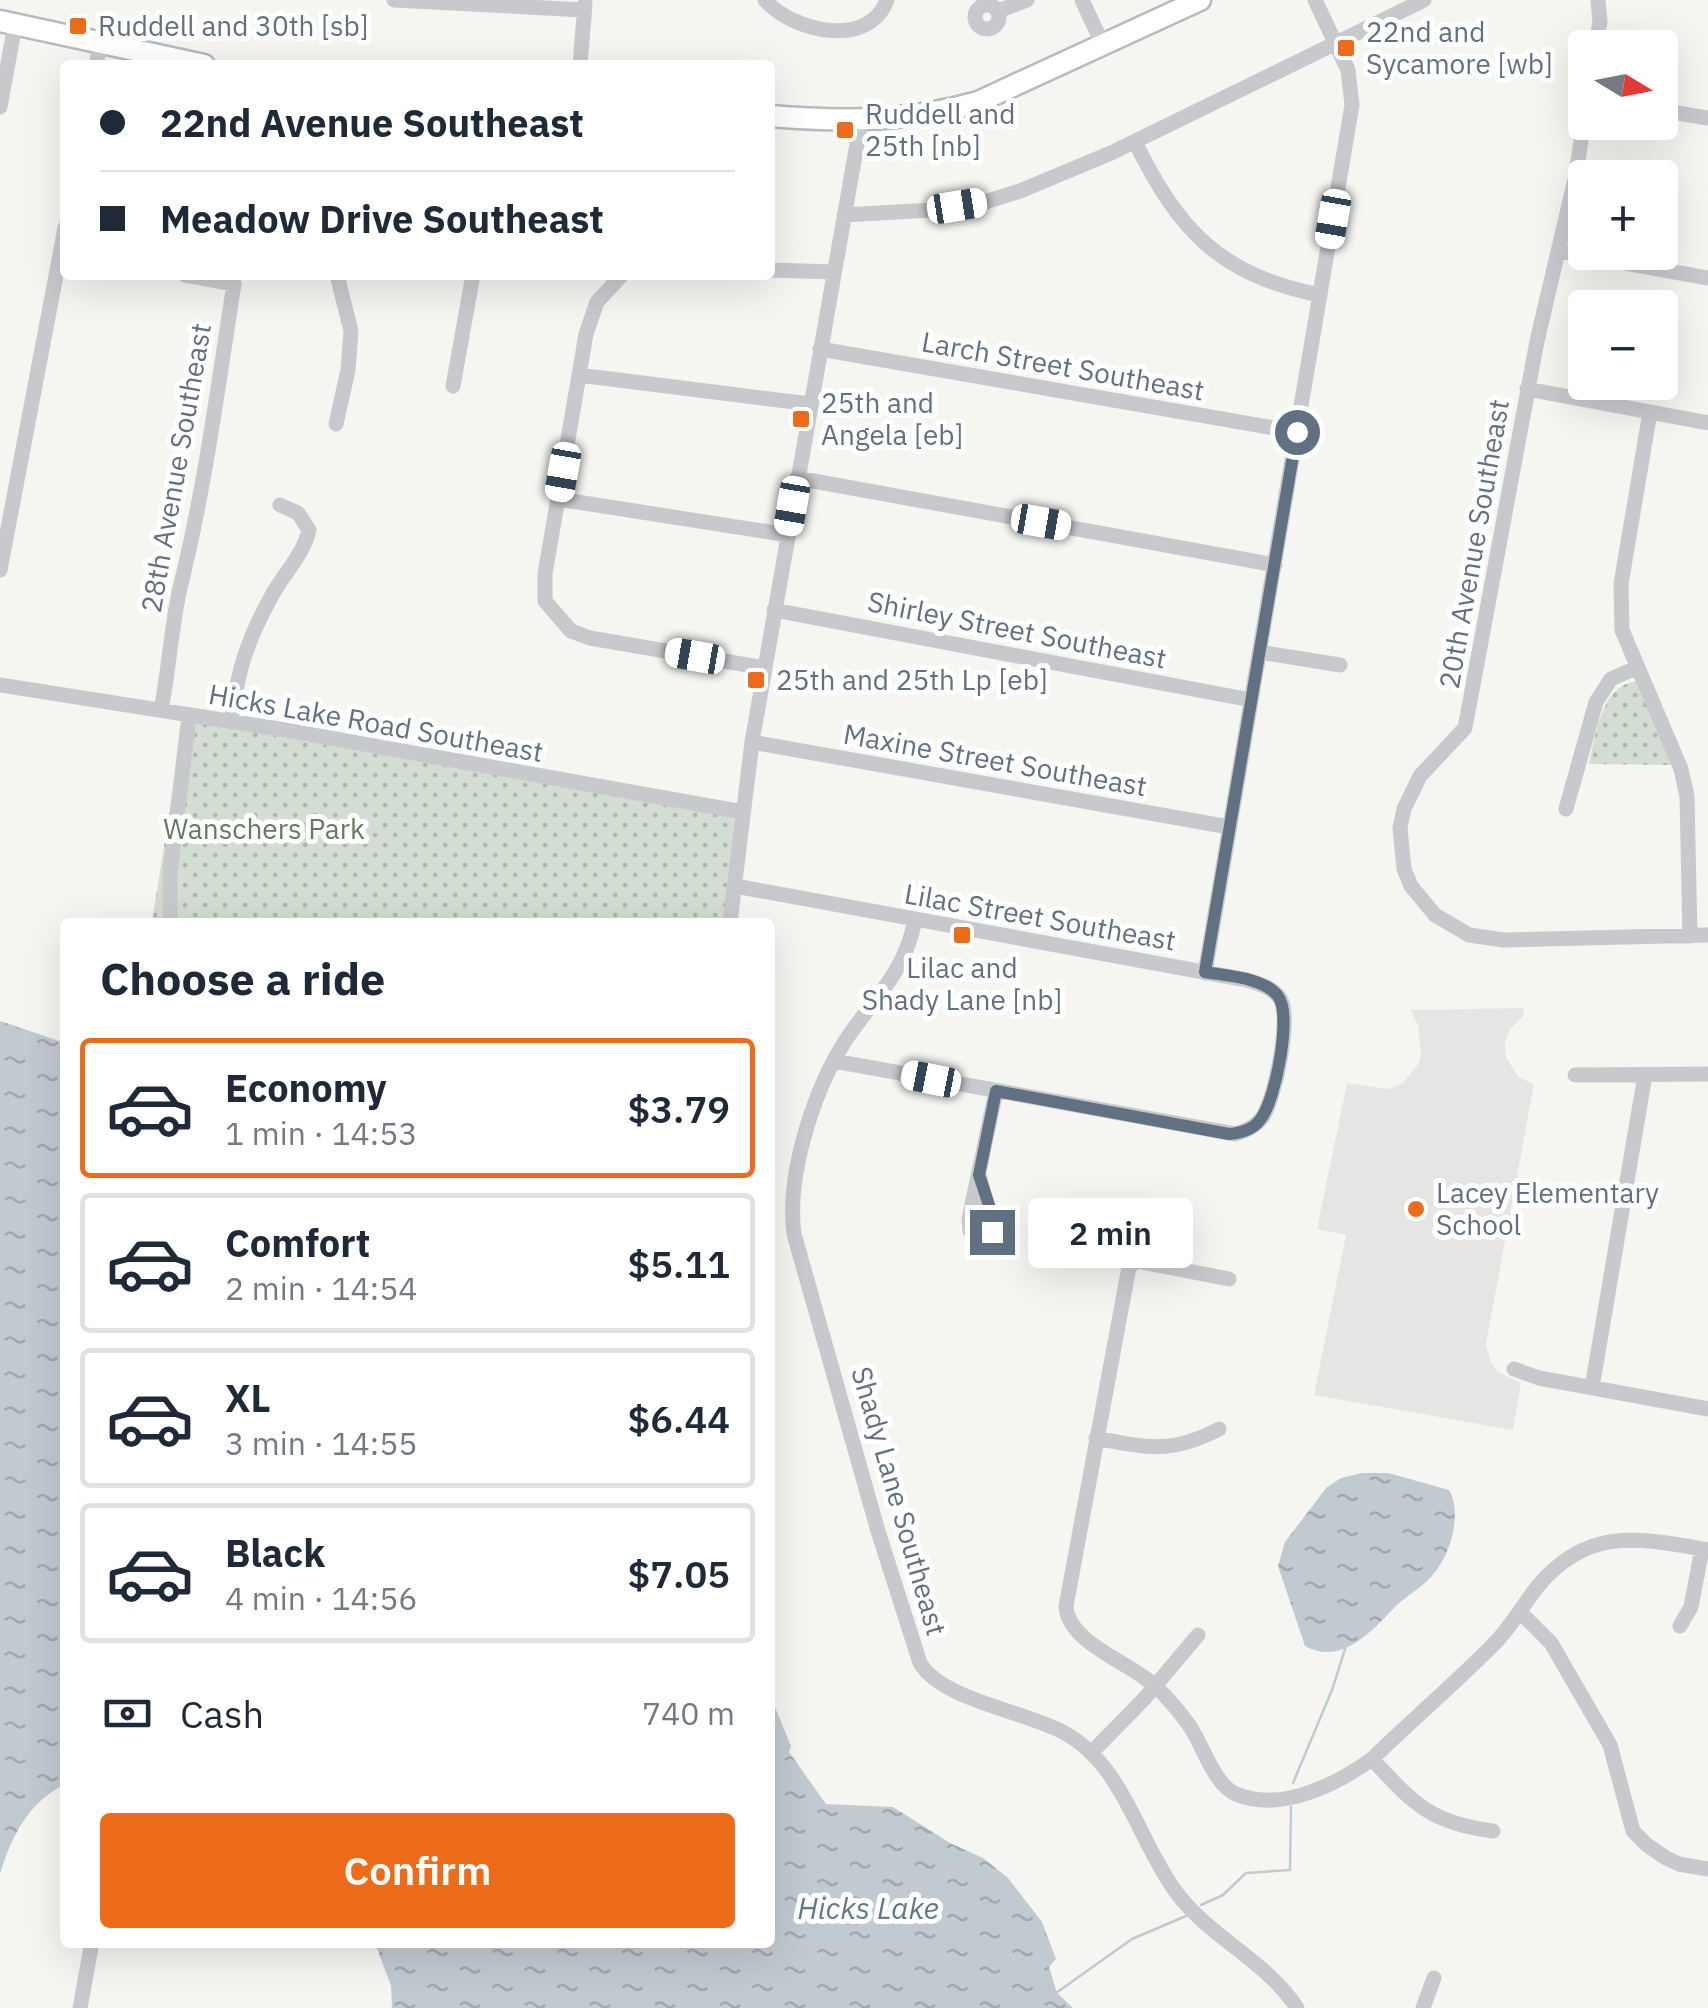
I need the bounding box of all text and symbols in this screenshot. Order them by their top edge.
place label: Ruddell and 30th [sb] [98,7,369,44]
place label: 22nd and Sycamore [wb] [1366,13,1553,82]
marker: Ruddell and 30th [sb] [67,15,89,37]
north arrow [1568,30,1678,140]
map controls [1568,30,1678,400]
marker: 22nd and Sycamore [wb] [1335,37,1357,59]
place label: Ruddell and 25th [nb] [865,95,1015,164]
text: 22nd Avenue Southeast [160,98,584,147]
marker: Ruddell and 25th [nb] [834,119,856,141]
button: + [1568,160,1678,270]
car [925,186,989,226]
car [1313,187,1353,251]
text: Meadow Drive Southeast [160,194,604,243]
button: − [1568,290,1678,400]
street label: 28th Avenue Southeast [132,320,219,616]
street label: Larch Street Southeast [919,322,1207,409]
place label: 25th and Angela [eb] [821,384,963,453]
street label: 20th Avenue Southeast [1430,396,1517,692]
marker: 25th and Angela [eb] [790,408,812,430]
route start [1275,410,1320,455]
car [543,440,583,504]
car [772,474,812,538]
car [1009,502,1073,542]
street label: Shirley Street Southeast [865,582,1170,677]
car [663,636,727,676]
place label: 25th and 25th Lp [eb] [776,661,1048,698]
marker: 25th and 25th Lp [eb] [745,669,767,691]
street label: Hicks Lake Road Southeast [206,675,546,770]
street label: Maxine Street Southeast [841,715,1150,804]
park label: Wanschers Park [163,810,365,847]
street label: Lilac Street Southeast [902,874,1179,959]
marker: Lilac and Shady Lane [nb] [951,924,973,946]
text: Choose a ride [100,949,385,1007]
place label: Lilac and Shady Lane [nb] [862,949,1062,1018]
car [899,1059,963,1099]
icon: car [105,1063,195,1153]
text: Economy [225,1063,387,1112]
text: $3.79 [627,1084,730,1133]
text: 1 min · 14:53 [225,1112,418,1154]
place label: Lacey Elementary School [1436,1174,1659,1243]
callout: 2 min [1027,1197,1192,1267]
marker: Lacey Elementary School [1405,1198,1427,1220]
route end [970,1210,1015,1255]
text: 2 min [1069,1212,1152,1254]
icon: car [105,1218,195,1308]
text: Comfort [225,1218,370,1267]
text: $5.11 [627,1239,730,1288]
text: 2 min · 14:54 [225,1267,418,1309]
street label: Shady Lane Southeast [843,1362,956,1640]
icon: car [105,1373,195,1463]
text: XL [225,1373,271,1422]
text: $6.44 [627,1394,730,1443]
text: 3 min · 14:55 [225,1422,418,1464]
icon: car [105,1528,195,1618]
text: Black [225,1528,325,1577]
text: $7.05 [627,1549,730,1598]
text: 4 min · 14:56 [225,1577,418,1619]
icon: cash [100,1686,155,1741]
text: Cash [180,1689,264,1738]
text: 740 m [642,1692,735,1734]
button: Confirm [100,1813,735,1928]
water label: Hicks Lake [797,1888,939,1927]

